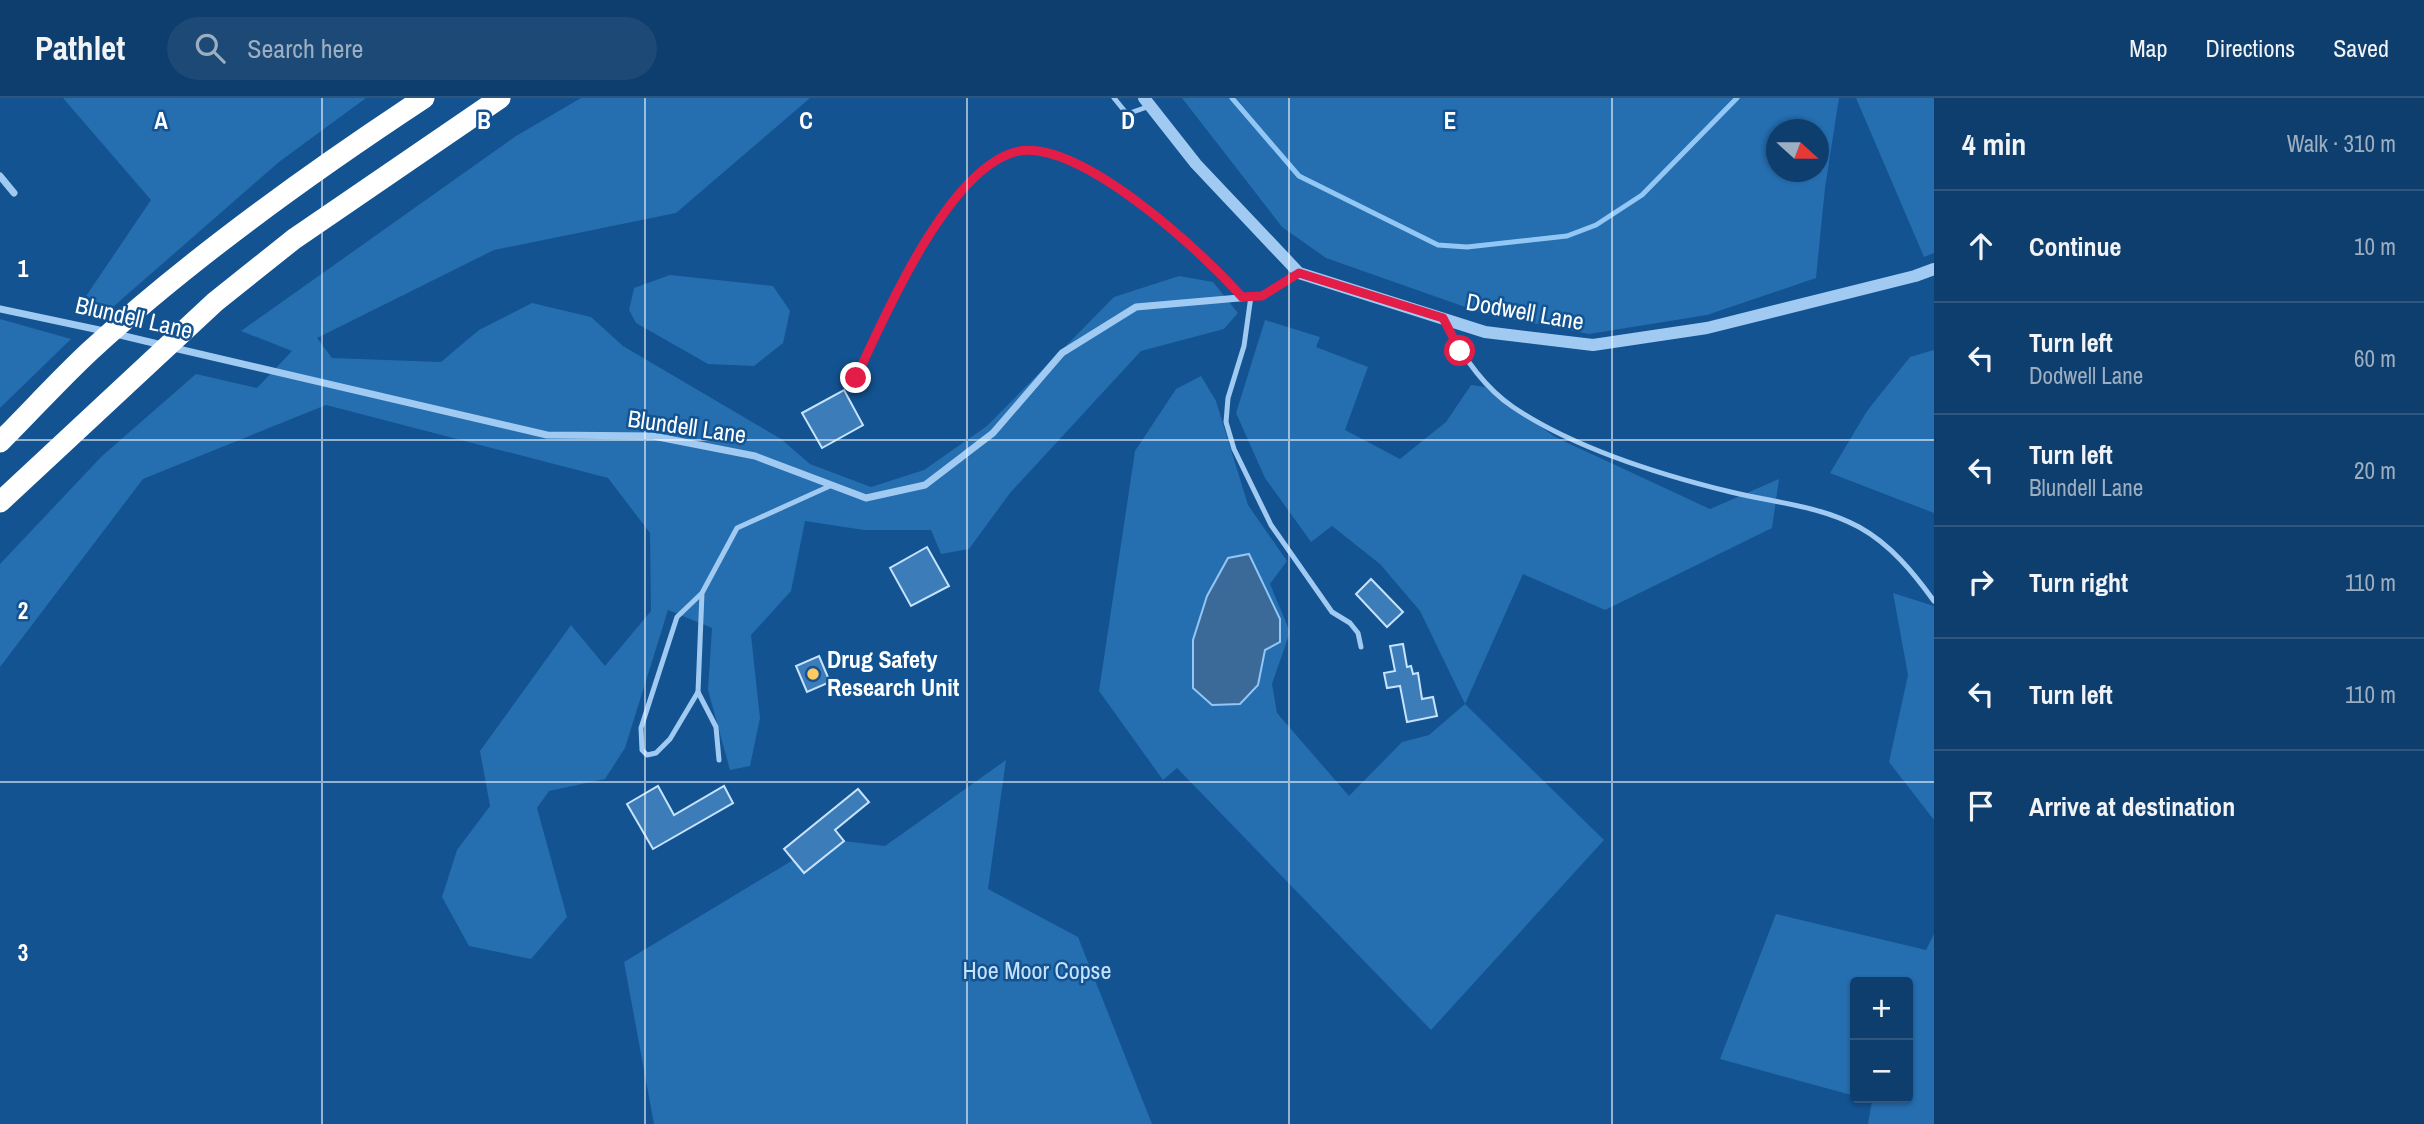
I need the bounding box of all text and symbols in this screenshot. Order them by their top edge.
search box [167,17,657,80]
text: Pathlet [35,26,125,70]
icon: search [191,29,229,67]
text: Search here [247,31,363,66]
text: Map [2129,32,2167,64]
text: Directions [2205,32,2295,64]
text: Saved [2333,32,2389,64]
text: A [154,105,168,136]
text: B [477,105,491,136]
text: C [799,105,813,136]
text: D [1121,105,1135,136]
text: E [1444,105,1456,136]
north arrow [1766,119,1829,182]
text: 4 min [1962,124,2026,164]
text: Walk · 310 m [2287,128,2396,159]
icon: ahead [1962,227,2000,265]
text: Continue [2029,229,2121,264]
text: 10 m [2354,231,2396,262]
text: 1 [18,253,29,284]
street label: Dodwell Lane [1464,285,1587,337]
street label: Blundell Lane [73,288,196,346]
text: Turn left [2029,325,2113,360]
route start [1444,335,1475,366]
icon: left [1962,339,2000,377]
text: 60 m [2354,343,2396,374]
text: Dodwell Lane [2029,360,2143,391]
route end [840,362,871,393]
street label: Blundell Lane [626,402,748,450]
text: Turn left [2029,437,2113,472]
icon: left [1962,451,2000,489]
text: 20 m [2354,455,2396,486]
text: Blundell Lane [2029,472,2143,503]
icon: right [1962,563,2000,601]
text: Turn right [2029,565,2128,600]
text: 110 m [2345,567,2396,598]
text: 2 [18,595,28,626]
place label: Drug Safety Research Unit [827,643,960,703]
marker: Drug Safety Research Unit [805,666,821,682]
icon: left [1962,675,2000,713]
text: Turn left [2029,677,2113,712]
text: 110 m [2345,679,2396,710]
icon: arrive [1962,787,2000,825]
text: Arrive at destination [2029,789,2235,824]
text: 3 [18,937,28,968]
park label: Hoe Moor Copse [963,954,1111,986]
map controls [1850,977,1913,1103]
button: + [1850,977,1913,1040]
button: − [1850,1040,1913,1103]

